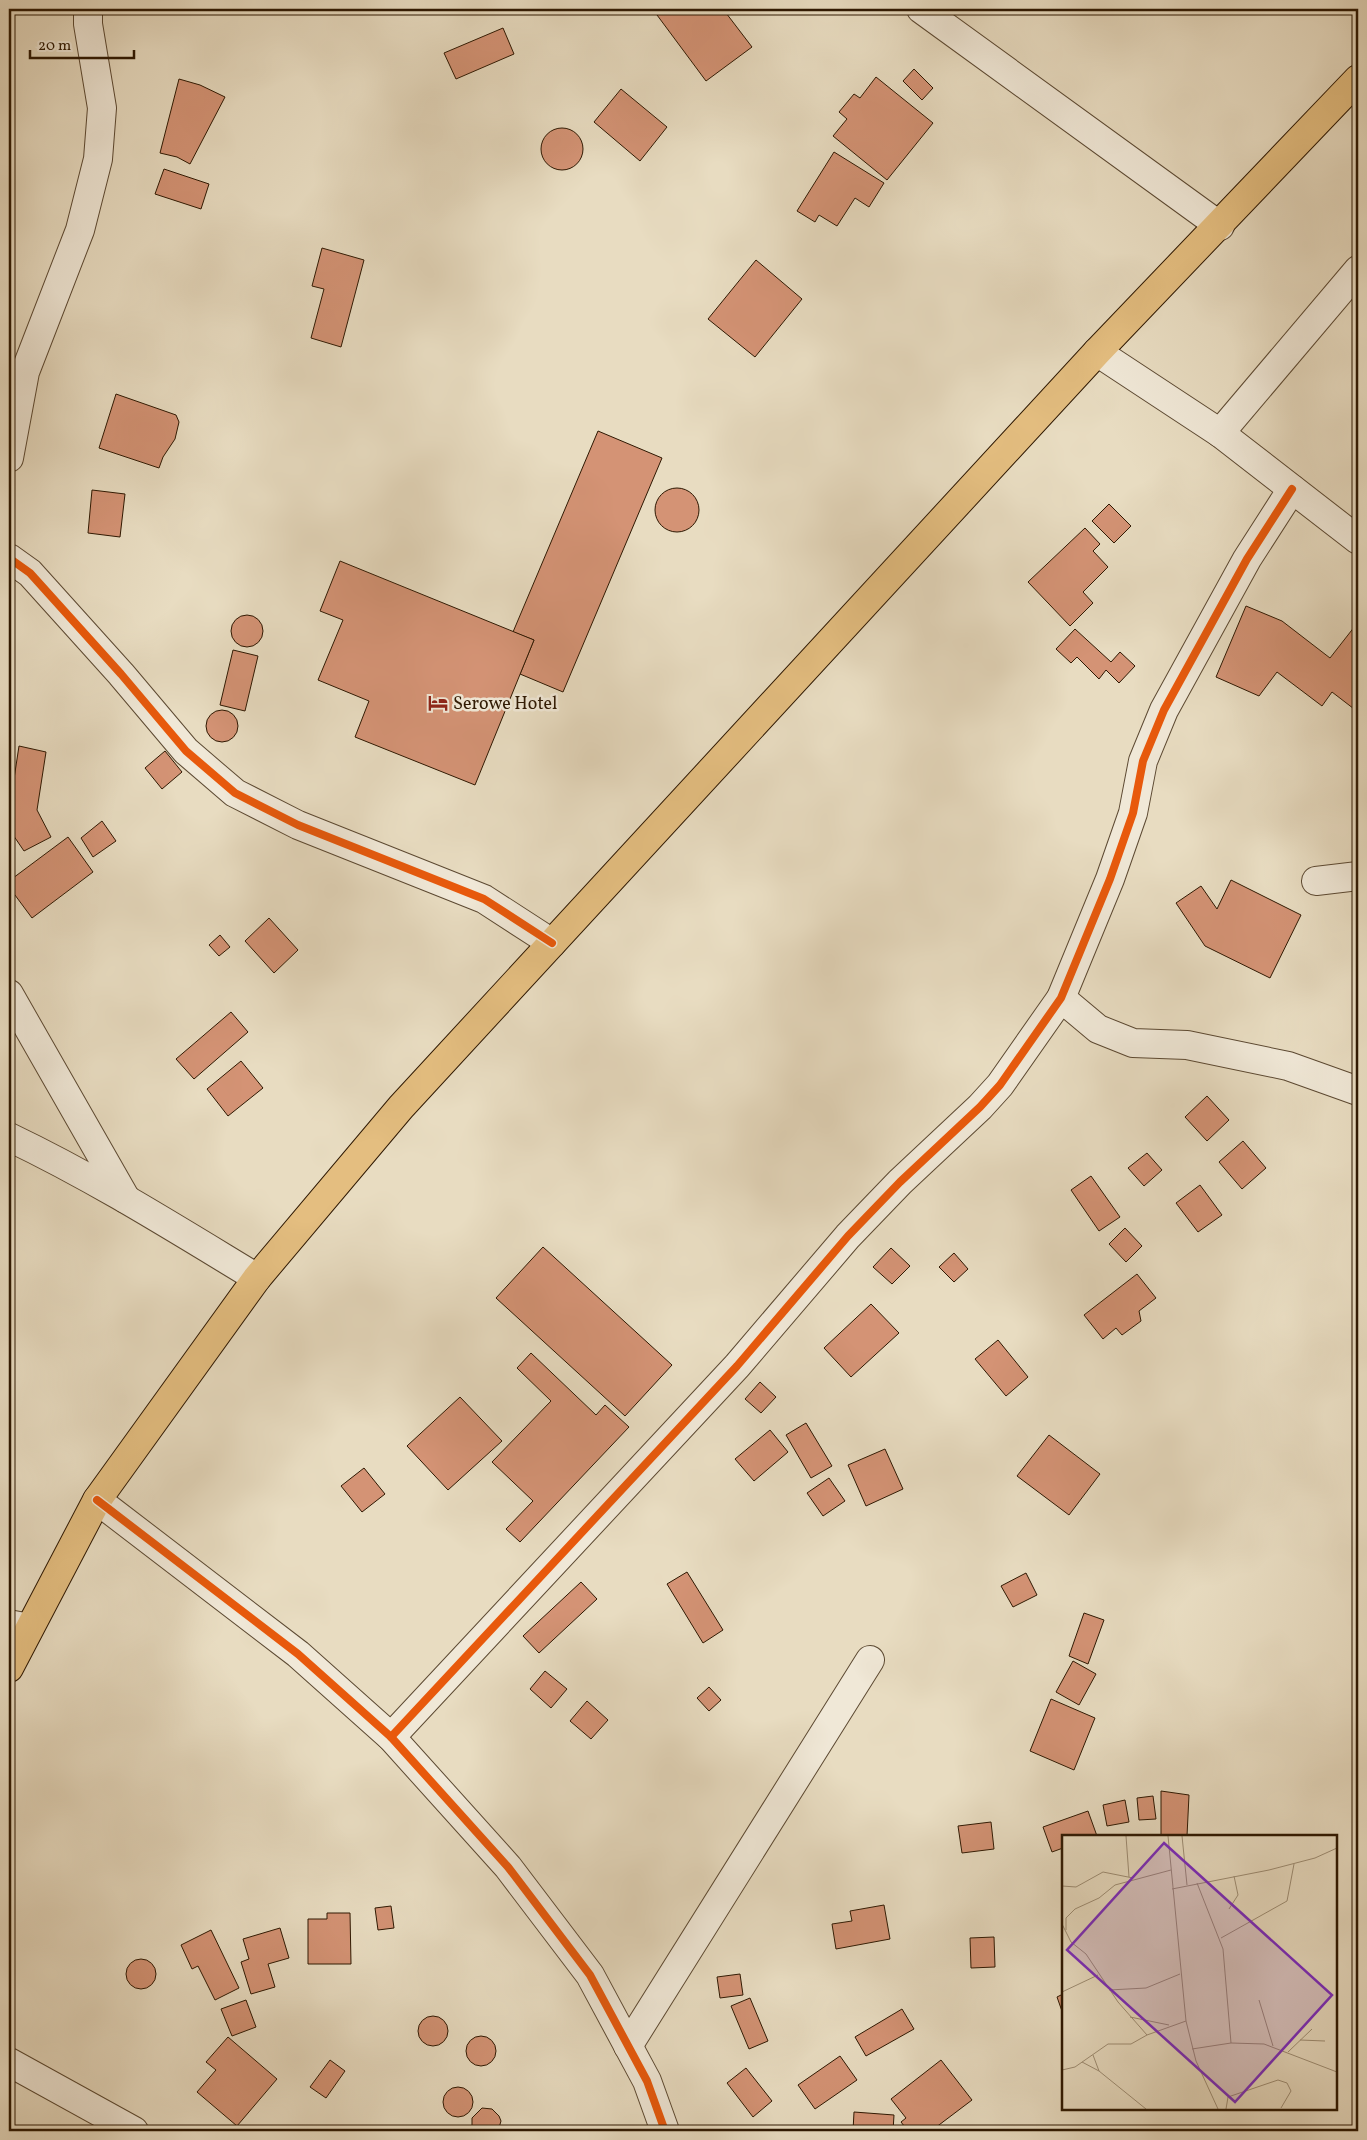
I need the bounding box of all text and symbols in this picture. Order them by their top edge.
scale bar [30,28,134,60]
text: 20 m [38,36,71,57]
hotel icon: Serowe Hotel [427,692,449,714]
place label: Serowe Hotel [453,692,557,717]
inset map [1062,1835,1337,2110]

